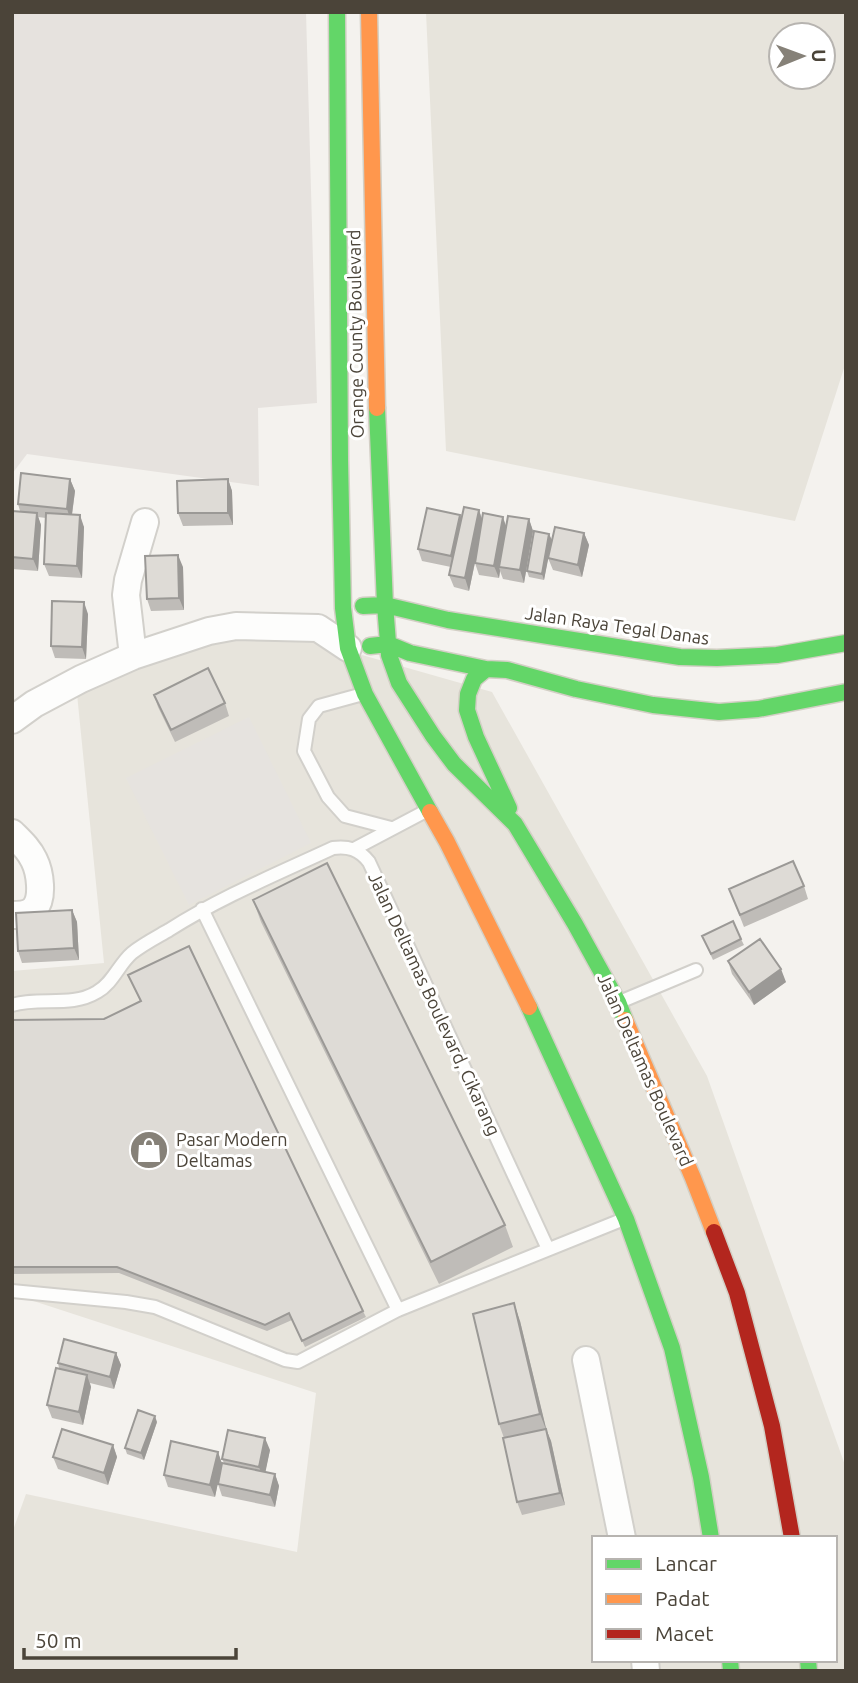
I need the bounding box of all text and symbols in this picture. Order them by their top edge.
north arrow [767,21,837,91]
text: U [808,49,830,63]
street label: Orange County Boulevard [343,229,367,439]
street label: Jalan Raya Tegal Danas [524,602,711,648]
street label: Jalan Deltamas Boulevard, Cikarang [365,869,505,1138]
street label: Jalan Deltamas Boulevard [594,970,698,1169]
shop icon: Pasar Modern Deltamas [128,1129,170,1171]
place label: Pasar Modern Deltamas [176,1129,288,1170]
legend [592,1536,837,1662]
text: Lancar [655,1551,717,1575]
text: Padat [655,1586,710,1610]
scale bar [24,1616,236,1660]
text: Macet [655,1621,714,1645]
text: 50 m [35,1628,82,1652]

